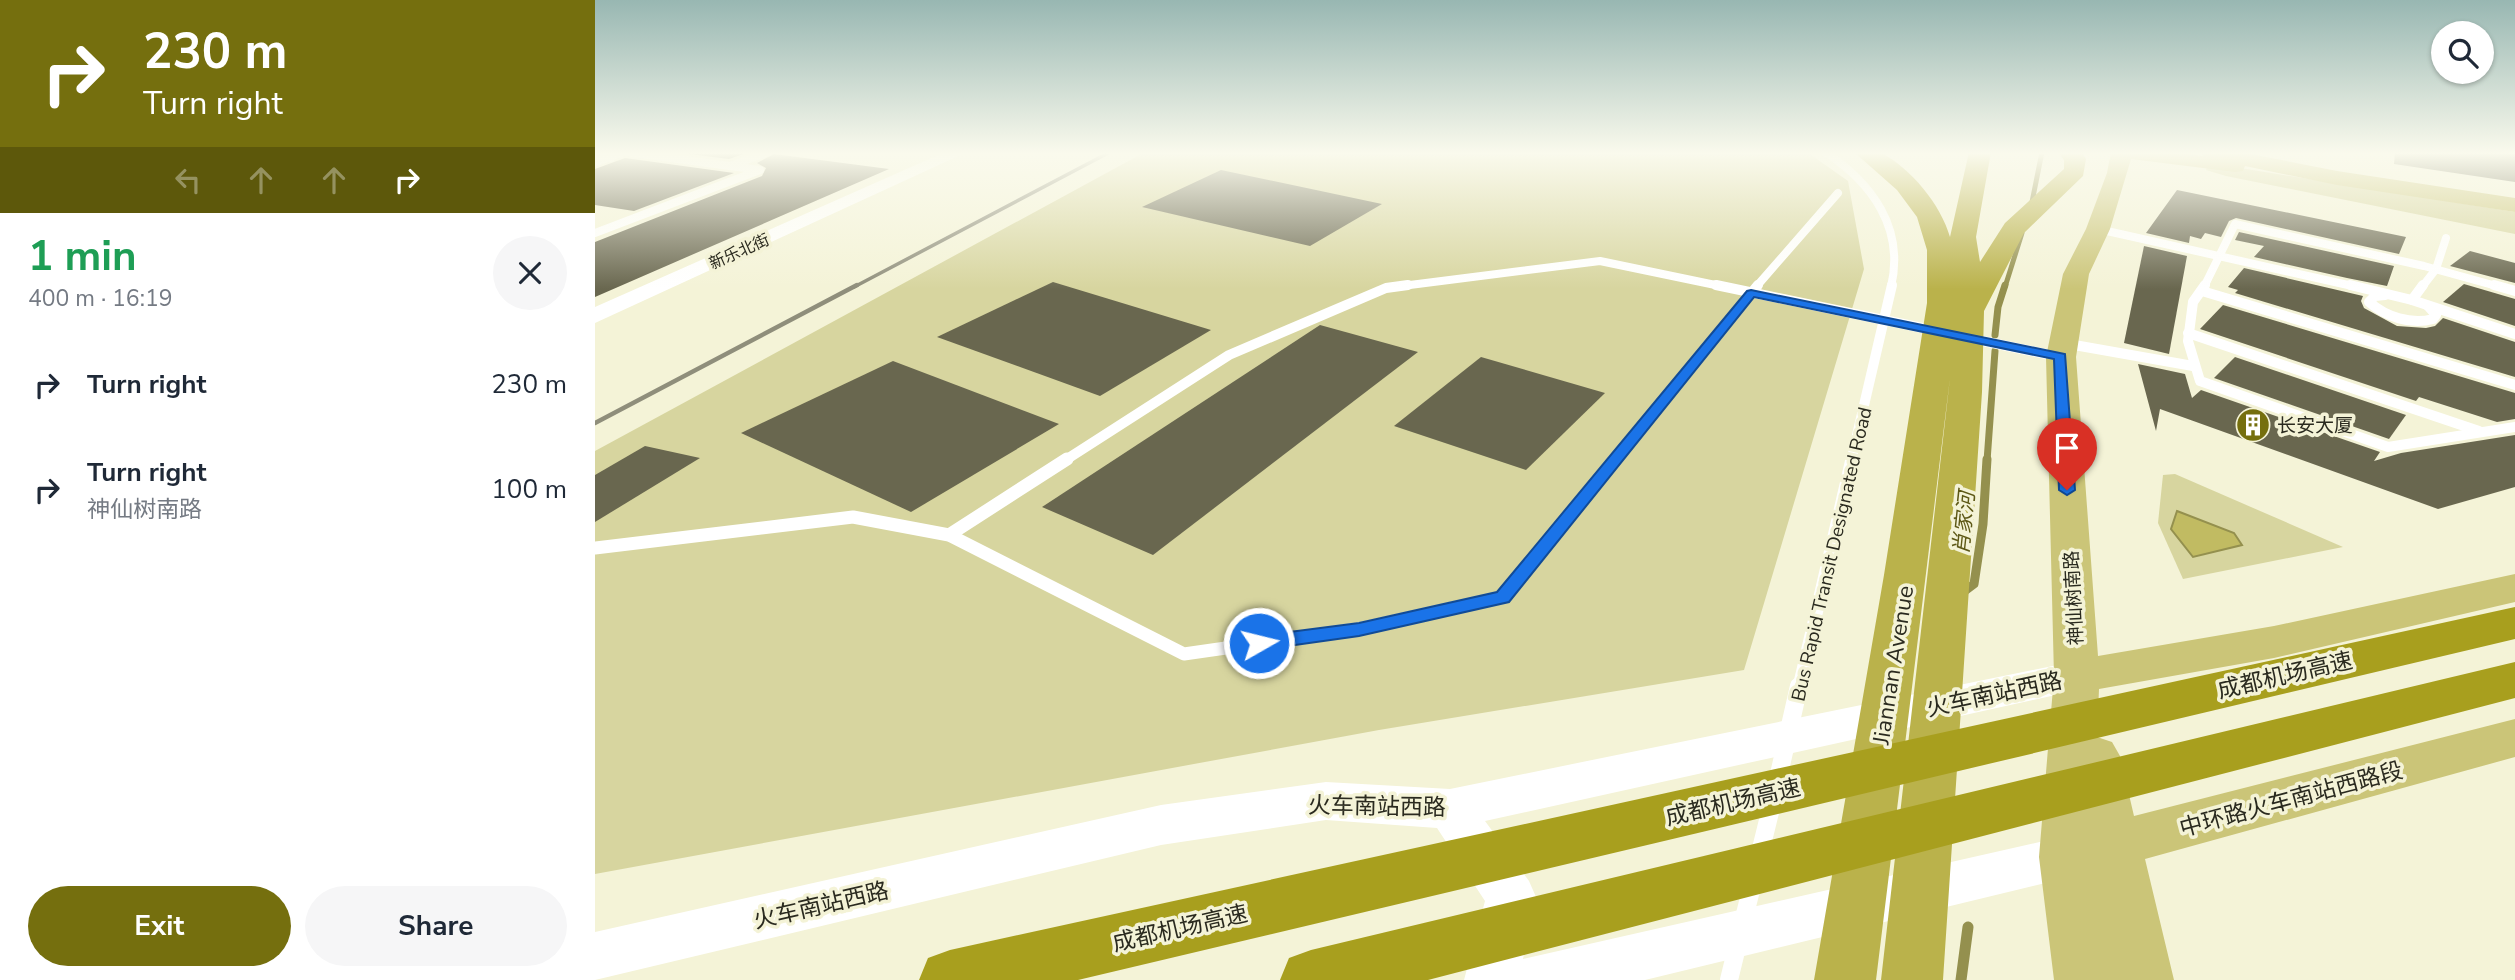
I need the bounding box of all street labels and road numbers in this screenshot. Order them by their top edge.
street label: 新乐北街 [706,229,773,275]
street label: Bus Rapid Transit Designated Road [1785,405,1878,704]
street label: 神仙树南路 [2059,550,2089,646]
street label: Jiannan Avenue [1865,583,1921,748]
street label: 成都机场高速 [2214,645,2356,706]
street label: 火车南站西路 [1923,665,2065,724]
street label: 中环路火车南站西路段 [2176,755,2406,844]
street label: 成都机场高速 [1662,772,1804,833]
street label: 火车南站西路 [1308,790,1446,823]
street label: 火车南站西路 [750,875,892,936]
street label: 成都机场高速 [1109,898,1251,959]

